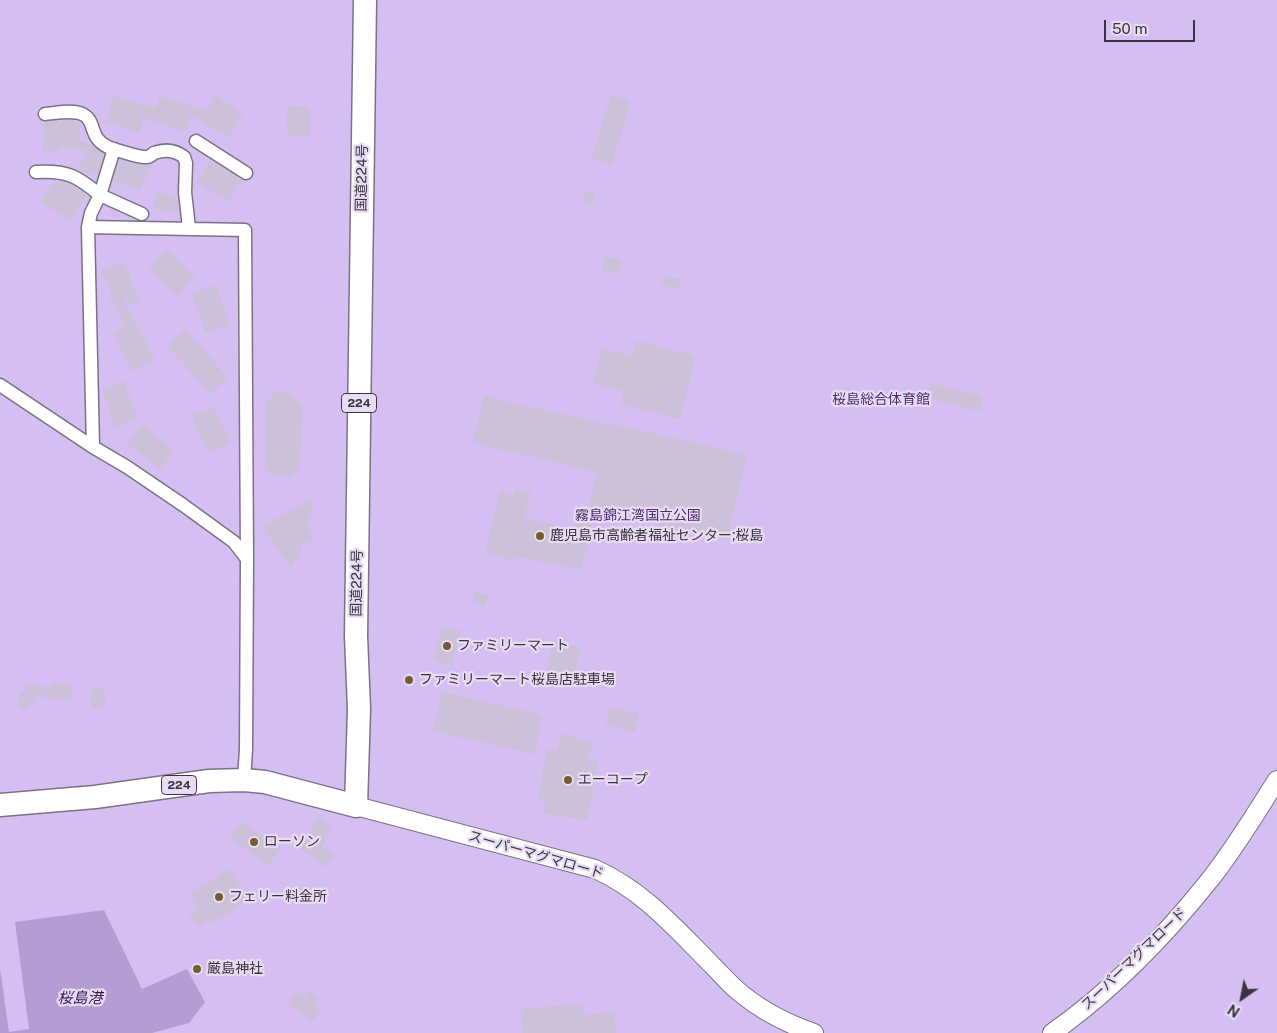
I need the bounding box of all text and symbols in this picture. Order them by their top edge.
scale bar [1107,10,1198,42]
text: 50 m [1112,20,1147,37]
street label: 国道224号 [353,144,371,212]
park label: 桜島総合体育館 [832,392,930,408]
road number: 224 [342,393,376,412]
park label: 霧島錦江湾国立公園 [575,508,701,524]
place label: 鹿児島市高齢者福祉センター;桜島 [550,528,763,544]
marker: 鹿児島市高齢者福祉センター;桜島 [534,530,546,542]
street label: 国道224号 [348,549,366,617]
place label: ファミリーマート [457,638,569,654]
marker: ファミリーマート [441,640,453,652]
place label: ファミリーマート桜島店駐車場 [419,672,615,688]
marker: ファミリーマート桜島店駐車場 [403,674,415,686]
place label: エーコープ [578,772,648,788]
marker: エーコープ [562,774,574,786]
road number: 224 [162,776,196,794]
street label: スーパーマグマロード [466,828,606,882]
place label: ローソン [264,834,320,850]
marker: ローソン [248,836,260,848]
place label: フェリー料金所 [229,889,327,905]
marker: フェリー料金所 [213,891,225,903]
street label: スーパーマグマロード [1078,904,1190,1014]
place label: 厳島神社 [207,961,263,977]
marker: 厳島神社 [191,963,203,975]
north arrow [1217,973,1267,1023]
water label: 桜島港 [58,989,102,1007]
text: N [1225,1001,1243,1020]

